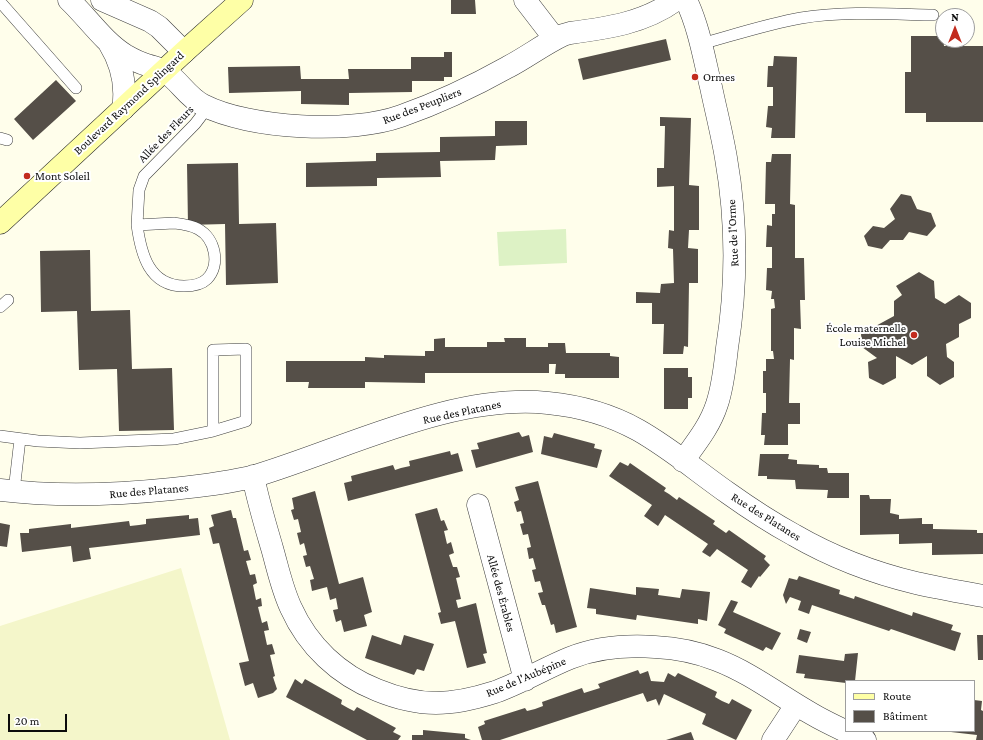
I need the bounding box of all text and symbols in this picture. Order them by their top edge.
north arrow [935,8,975,48]
text: N [951,11,959,23]
street label: Boulevard Raymond Splingard [71,48,187,158]
place label: Ormes [703,70,735,84]
marker: Ormes [690,72,700,82]
street label: Rue des Peupliers [381,84,463,128]
street label: Allée des Fleurs [135,102,197,166]
place label: Mont Soleil [35,169,90,183]
marker: Mont Soleil [22,171,32,181]
street label: Rue de l'Orme [724,199,742,267]
place label: École maternelle Louise Michel [826,321,906,349]
marker: École maternelle Louise Michel [909,330,919,340]
street label: Rue des Platanes [422,397,502,427]
street label: Rue des Platanes [109,480,189,502]
street label: Rue des Platanes [728,490,804,544]
street label: Allée des Érables [484,553,518,633]
street label: Rue de l'Aubépine [484,654,568,700]
legend [845,680,975,732]
text: Route [883,689,911,703]
scale bar [10,706,69,732]
text: Bâtiment [883,709,928,723]
text: 20 m [15,714,39,728]

